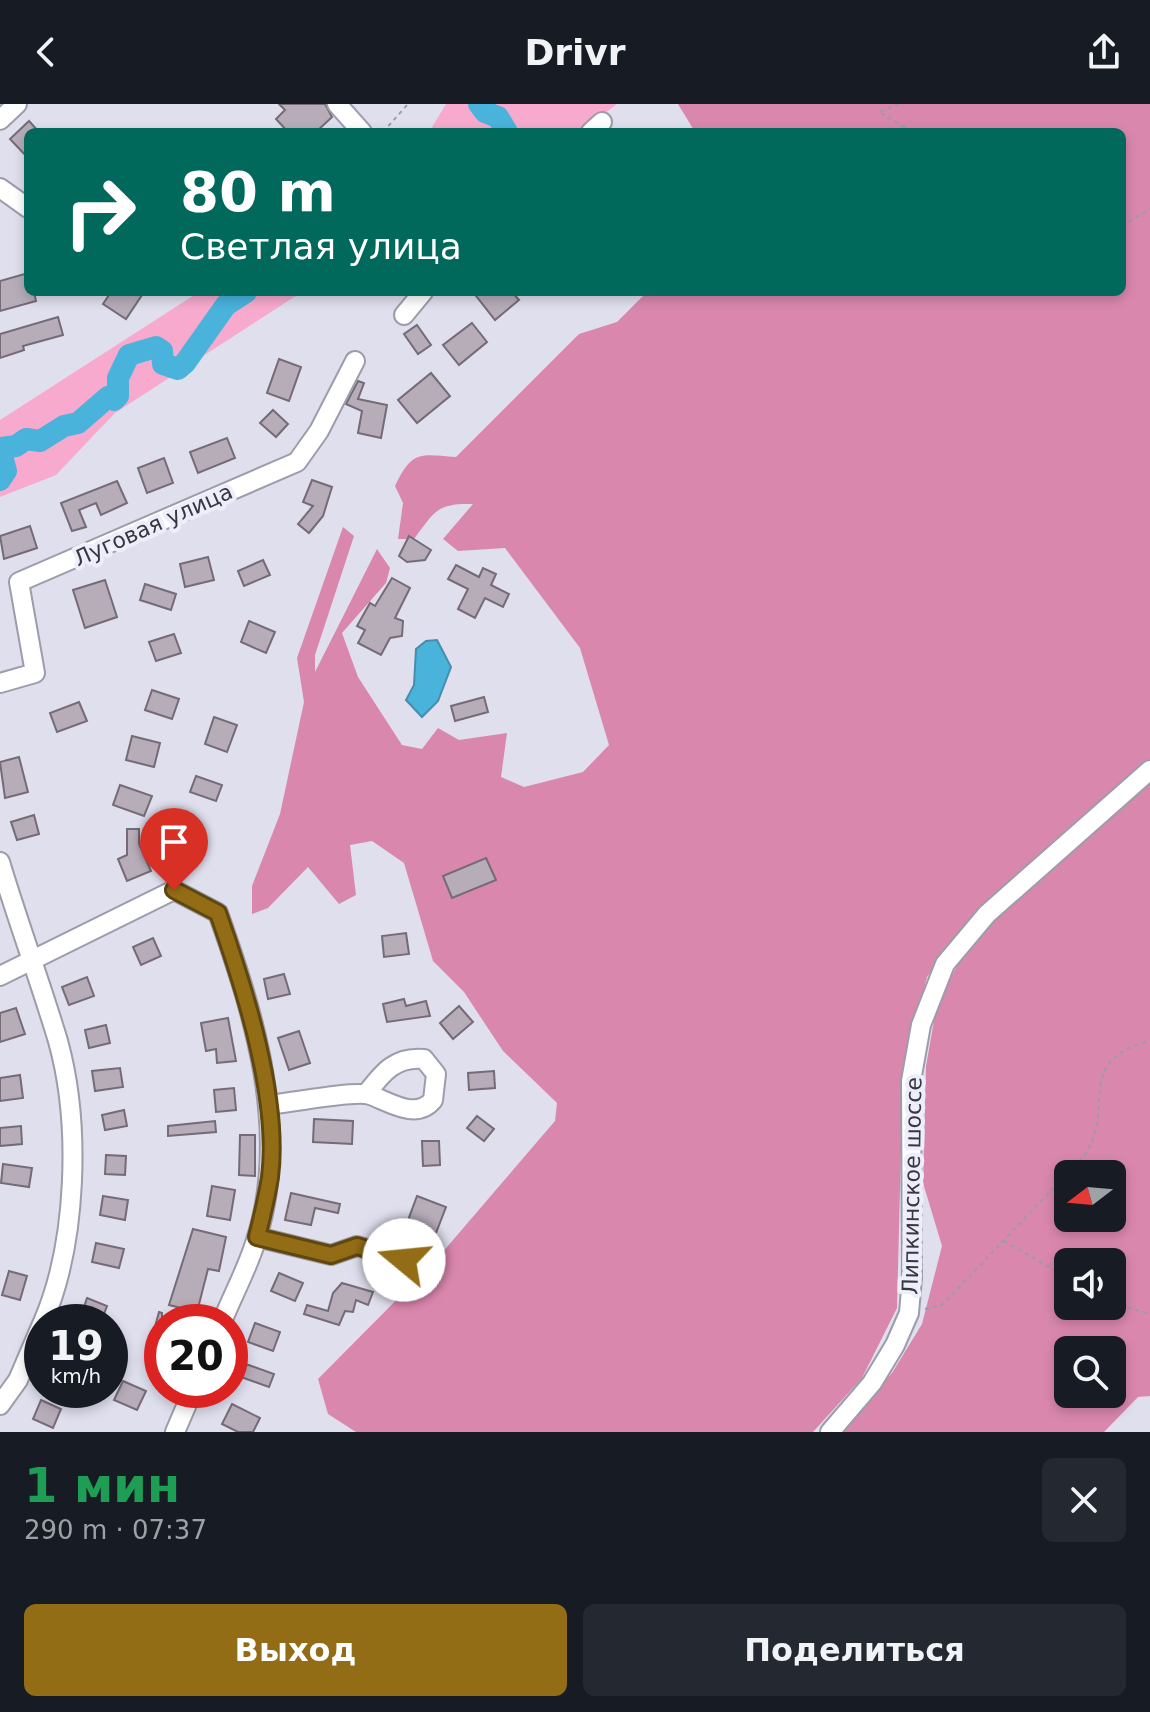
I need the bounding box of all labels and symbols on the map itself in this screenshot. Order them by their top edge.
street label: Луговая улица [70,479,236,571]
pin [140,808,208,890]
street label: Липкинское шоссе [898,1077,926,1295]
north arrow [1054,1160,1126,1232]
position arrow [362,1218,446,1302]
speed limit sign: 20 [144,1304,248,1408]

